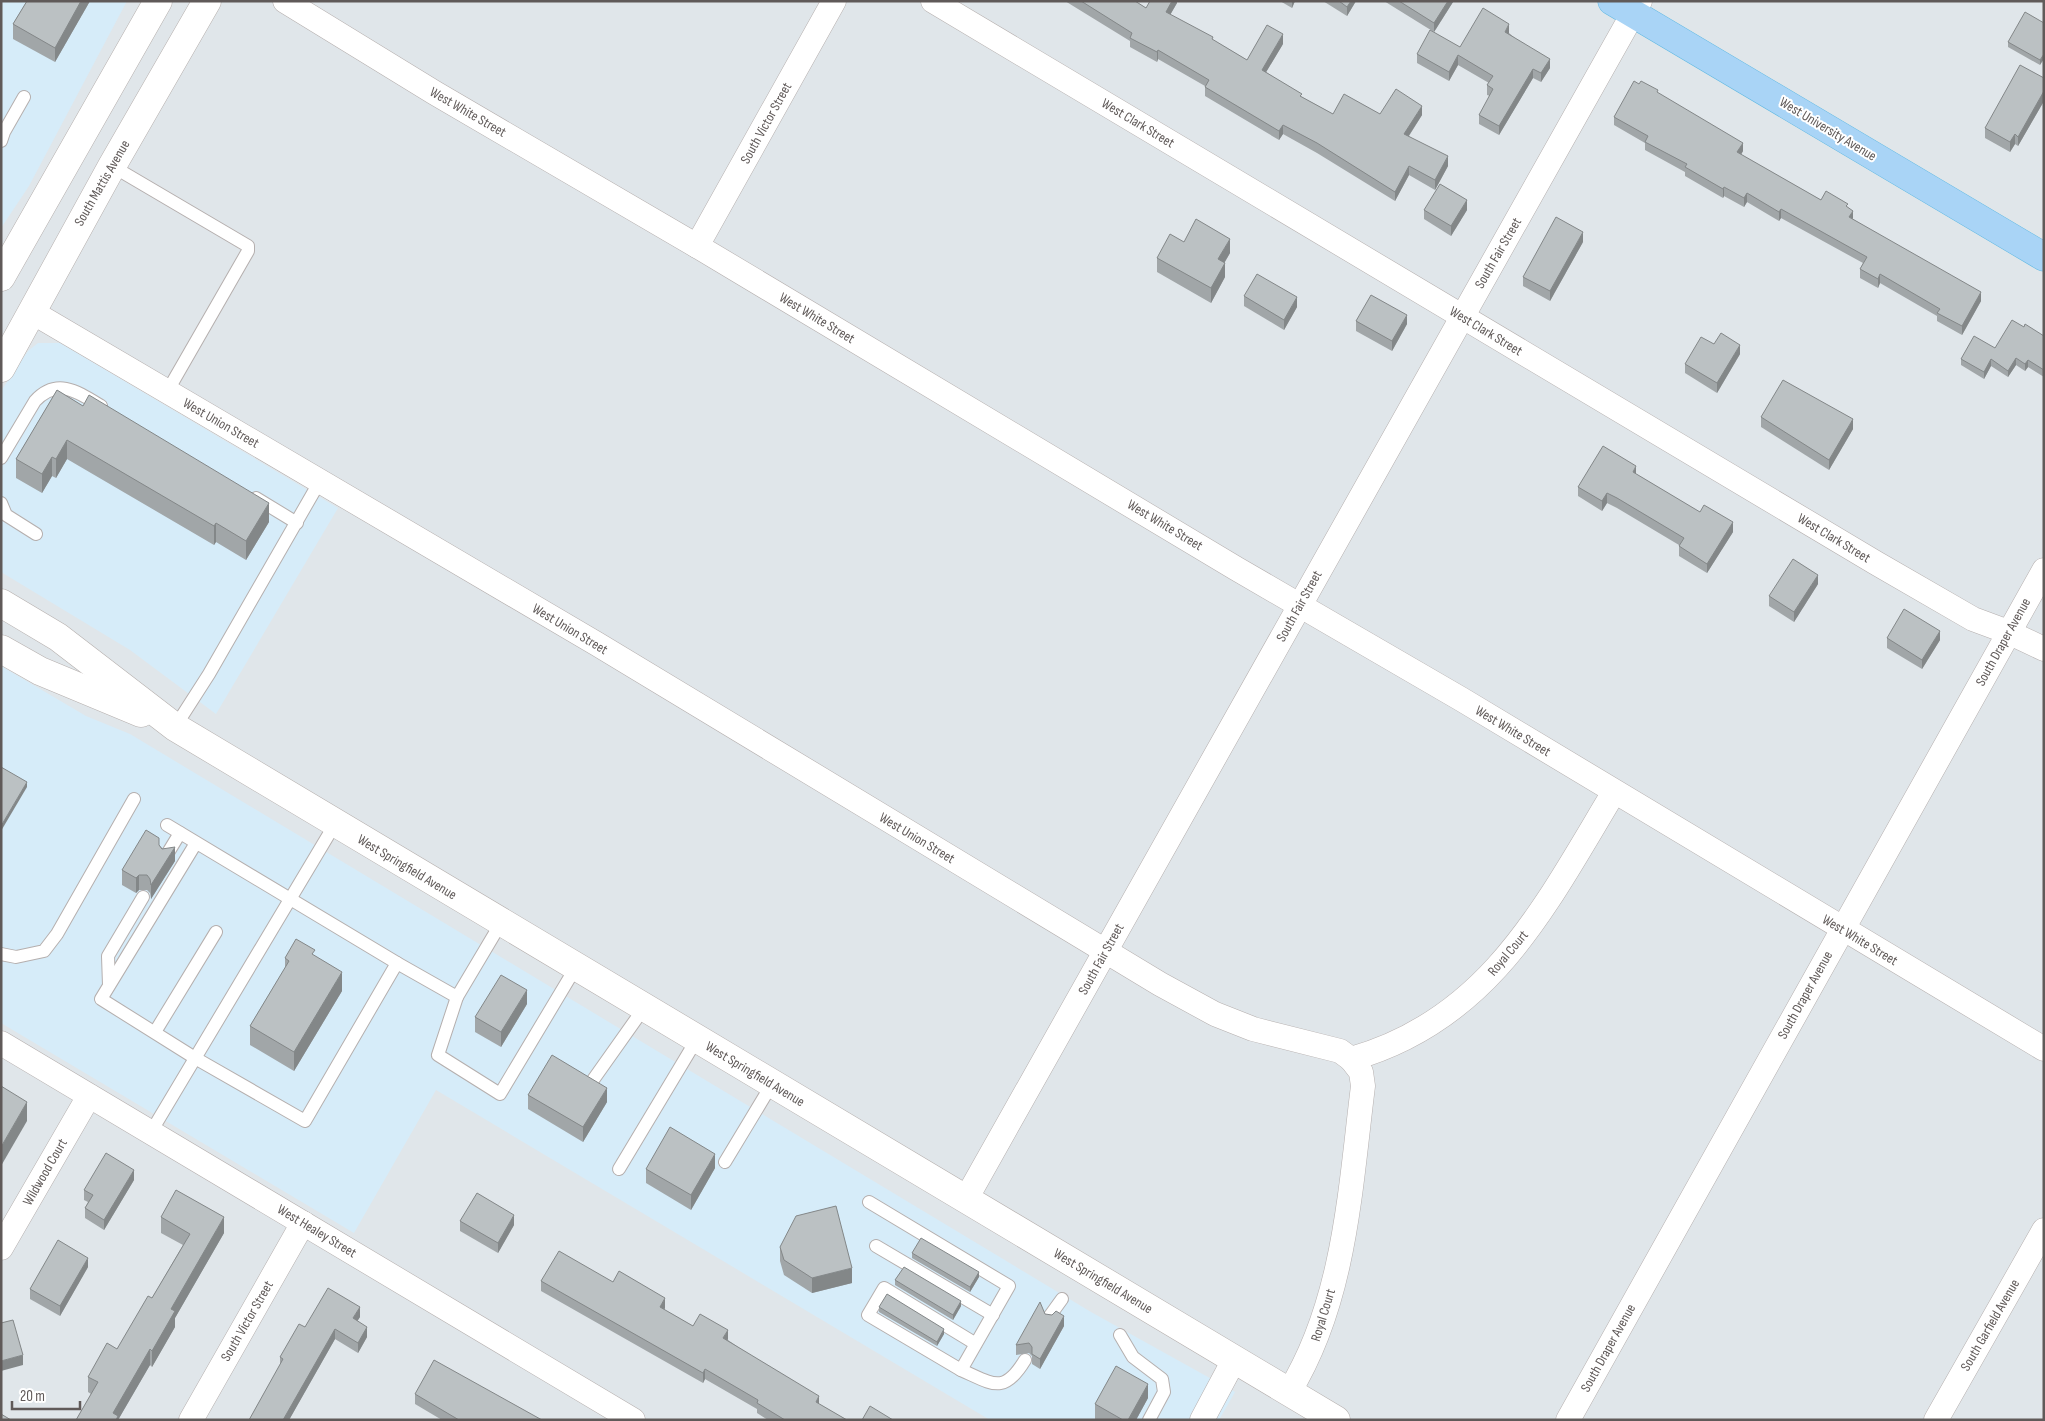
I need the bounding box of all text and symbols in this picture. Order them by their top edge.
street label: South Victor Street [737,79,795,167]
street label: West White Street [427,83,509,141]
street label: West University Avenue [1776,93,1880,165]
street label: West Clark Street [1098,95,1178,151]
street label: South Mattis Avenue [71,137,133,229]
street label: South Fair Street [1471,215,1525,291]
street label: West White Street [776,289,858,347]
street label: West Clark Street [1446,303,1526,359]
street label: West Union Street [180,394,262,452]
street label: West White Street [1124,496,1206,554]
street label: West Clark Street [1794,510,1874,566]
street label: South Fair Street [1272,567,1326,645]
street label: South Draper Avenue [1972,595,2034,689]
street label: West Union Street [529,600,611,658]
street label: West White Street [1472,702,1554,760]
street label: West Union Street [876,809,958,867]
street label: West Springfield Avenue [354,831,460,903]
street label: West White Street [1819,911,1901,969]
street label: South Fair Street [1074,920,1128,998]
street label: Royal Court [1484,927,1532,979]
street label: South Draper Avenue [1774,948,1836,1042]
street label: West Springfield Avenue [702,1038,808,1110]
street label: Wildwood Court [19,1136,71,1208]
street label: West Healey Street [274,1201,360,1261]
street label: West Springfield Avenue [1050,1245,1156,1317]
street label: South Garfield Avenue [1957,1276,2023,1374]
street label: South Victor Street [217,1278,277,1364]
street label: Royal Court [1307,1287,1339,1343]
street label: South Draper Avenue [1577,1301,1639,1395]
scale bar [12,1378,80,1410]
text: 20 m [20,1387,45,1406]

